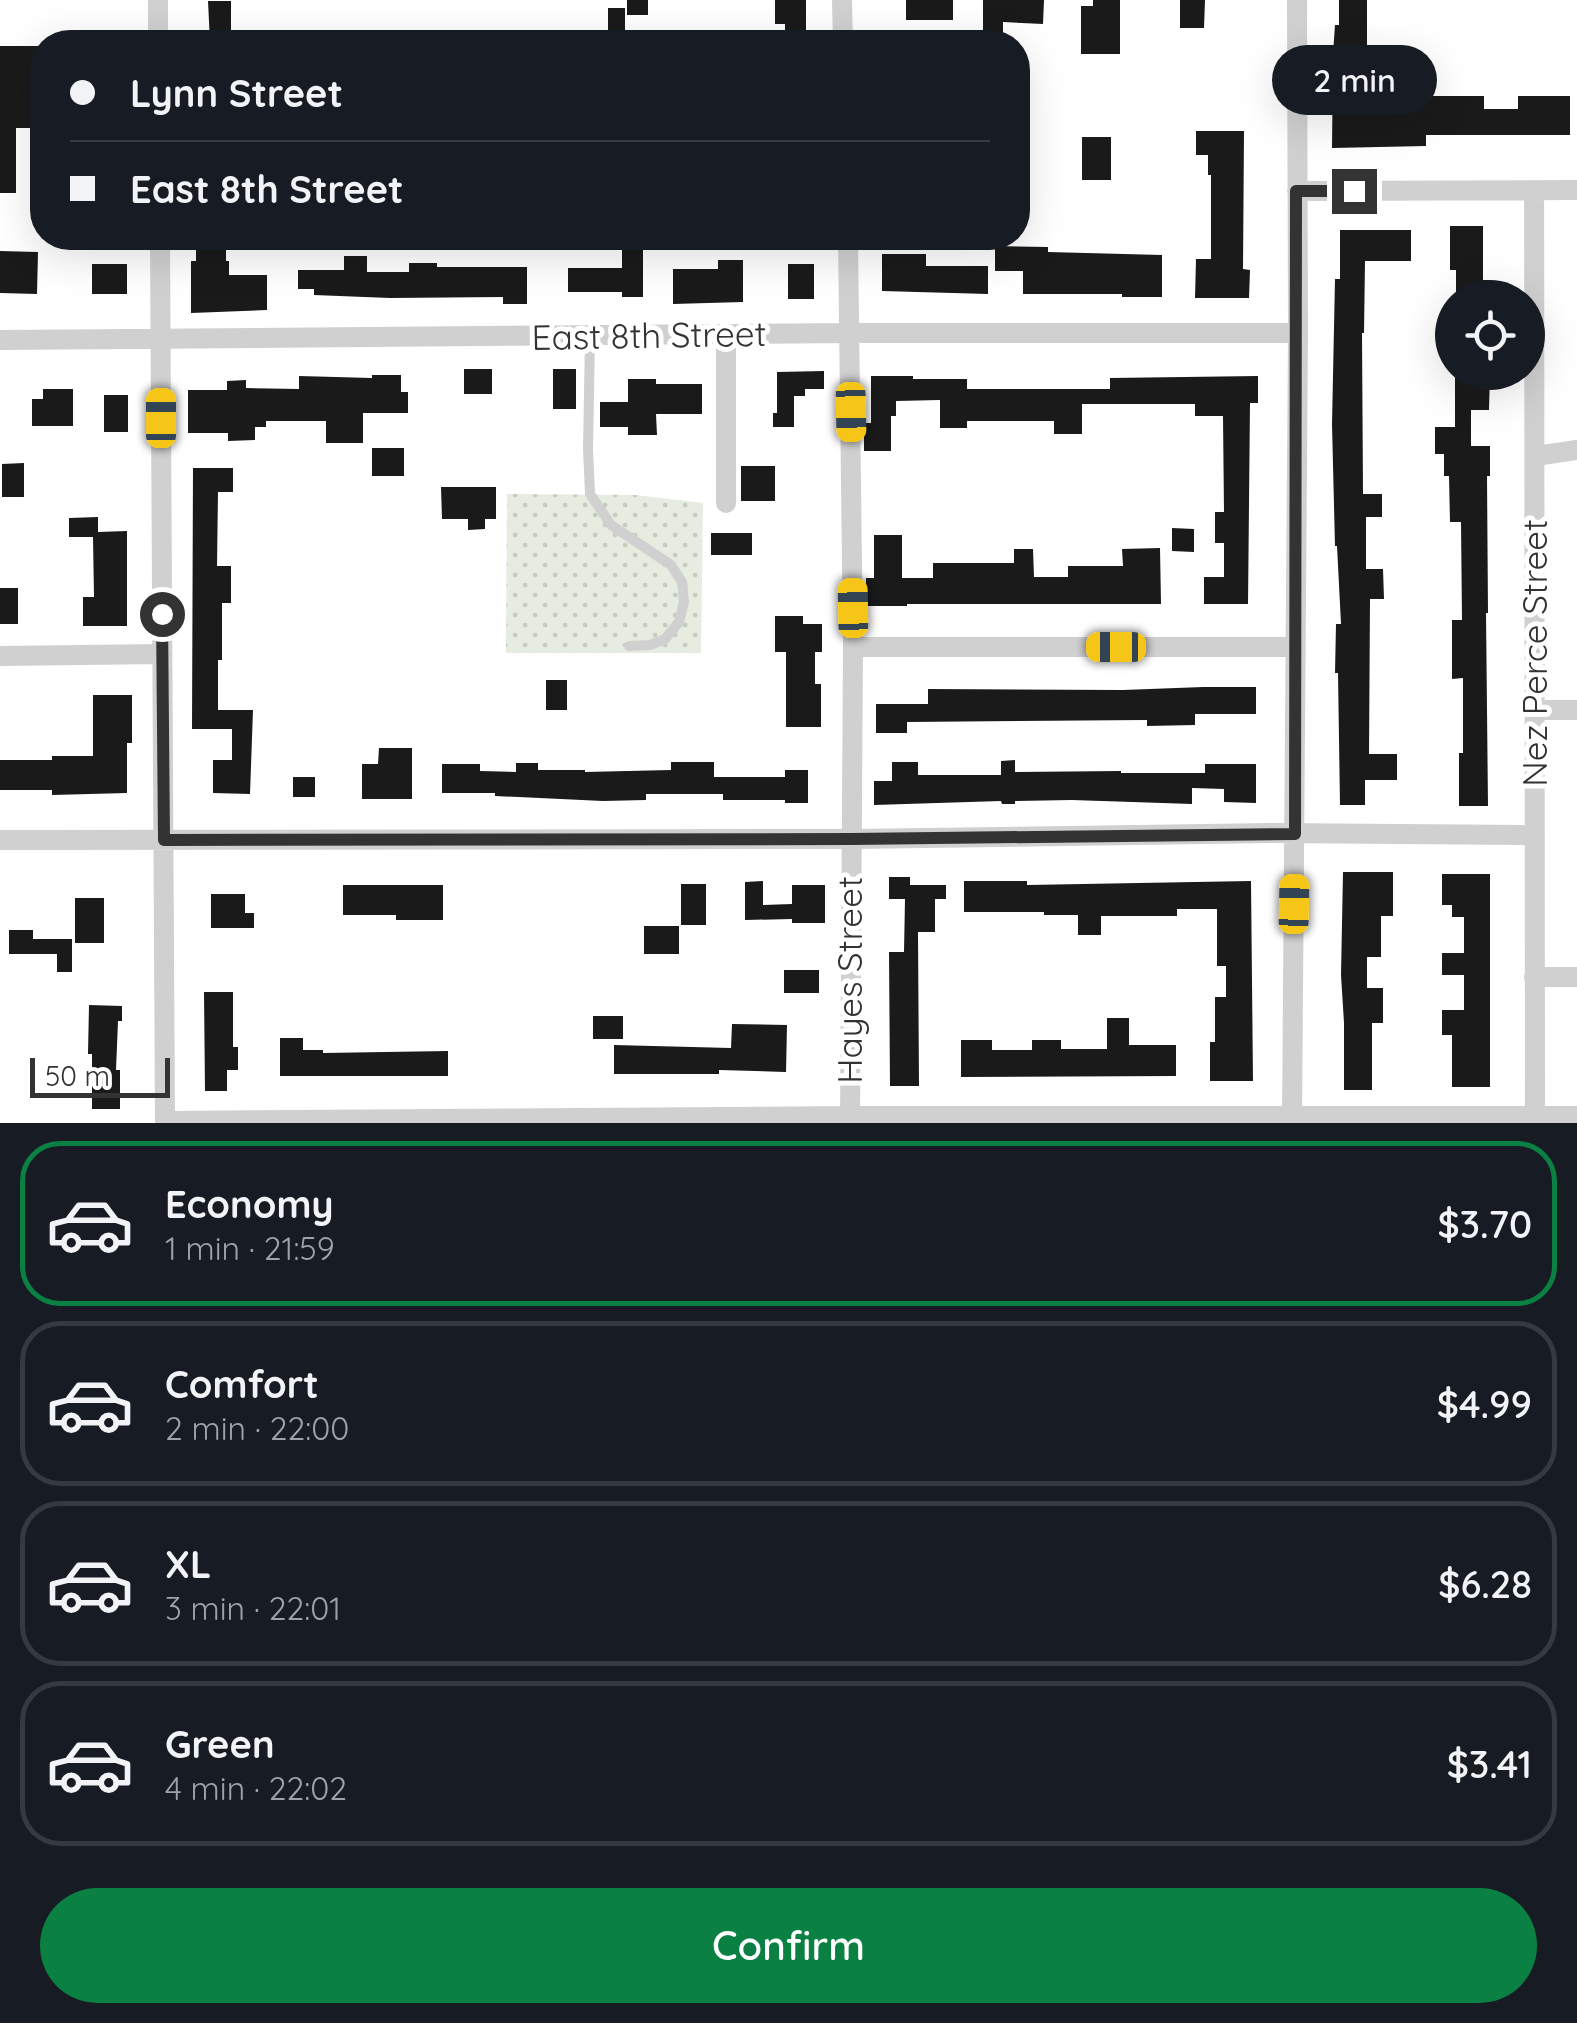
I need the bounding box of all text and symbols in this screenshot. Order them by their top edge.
callout: 2 min [1272,46,1436,116]
text: 2 min [1313,60,1396,100]
text: Lynn Street [130,69,343,117]
text: East 8th Street [130,165,404,213]
route end [1332,169,1377,214]
map controls [1435,280,1545,390]
button: locate [1435,280,1545,390]
street label: East 8th Street [531,311,767,359]
car [835,382,867,442]
car [146,388,176,448]
street label: Nez Perce Street [1512,519,1556,787]
car [837,578,869,638]
route start [140,592,185,637]
car [1086,632,1146,662]
car [1278,874,1310,934]
street label: Hayes Street [827,876,871,1084]
scale bar [30,1053,170,1098]
text: 50 m [45,1058,110,1093]
icon: car [45,1179,135,1269]
text: Economy [165,1180,334,1228]
text: $3.70 [1437,1200,1532,1248]
text: 1 min · 21:59 [165,1228,335,1268]
icon: car [45,1359,135,1449]
text: Comfort [165,1360,319,1408]
text: $4.99 [1437,1380,1532,1428]
text: 2 min · 22:00 [165,1408,349,1448]
icon: car [45,1539,135,1629]
text: XL [165,1540,211,1588]
text: $6.28 [1438,1560,1532,1608]
text: 3 min · 22:01 [165,1588,341,1628]
icon: car [45,1719,135,1809]
text: Green [165,1720,275,1768]
text: $3.41 [1447,1740,1532,1788]
text: 4 min · 22:02 [165,1768,347,1808]
button: Confirm [40,1888,1537,2003]

